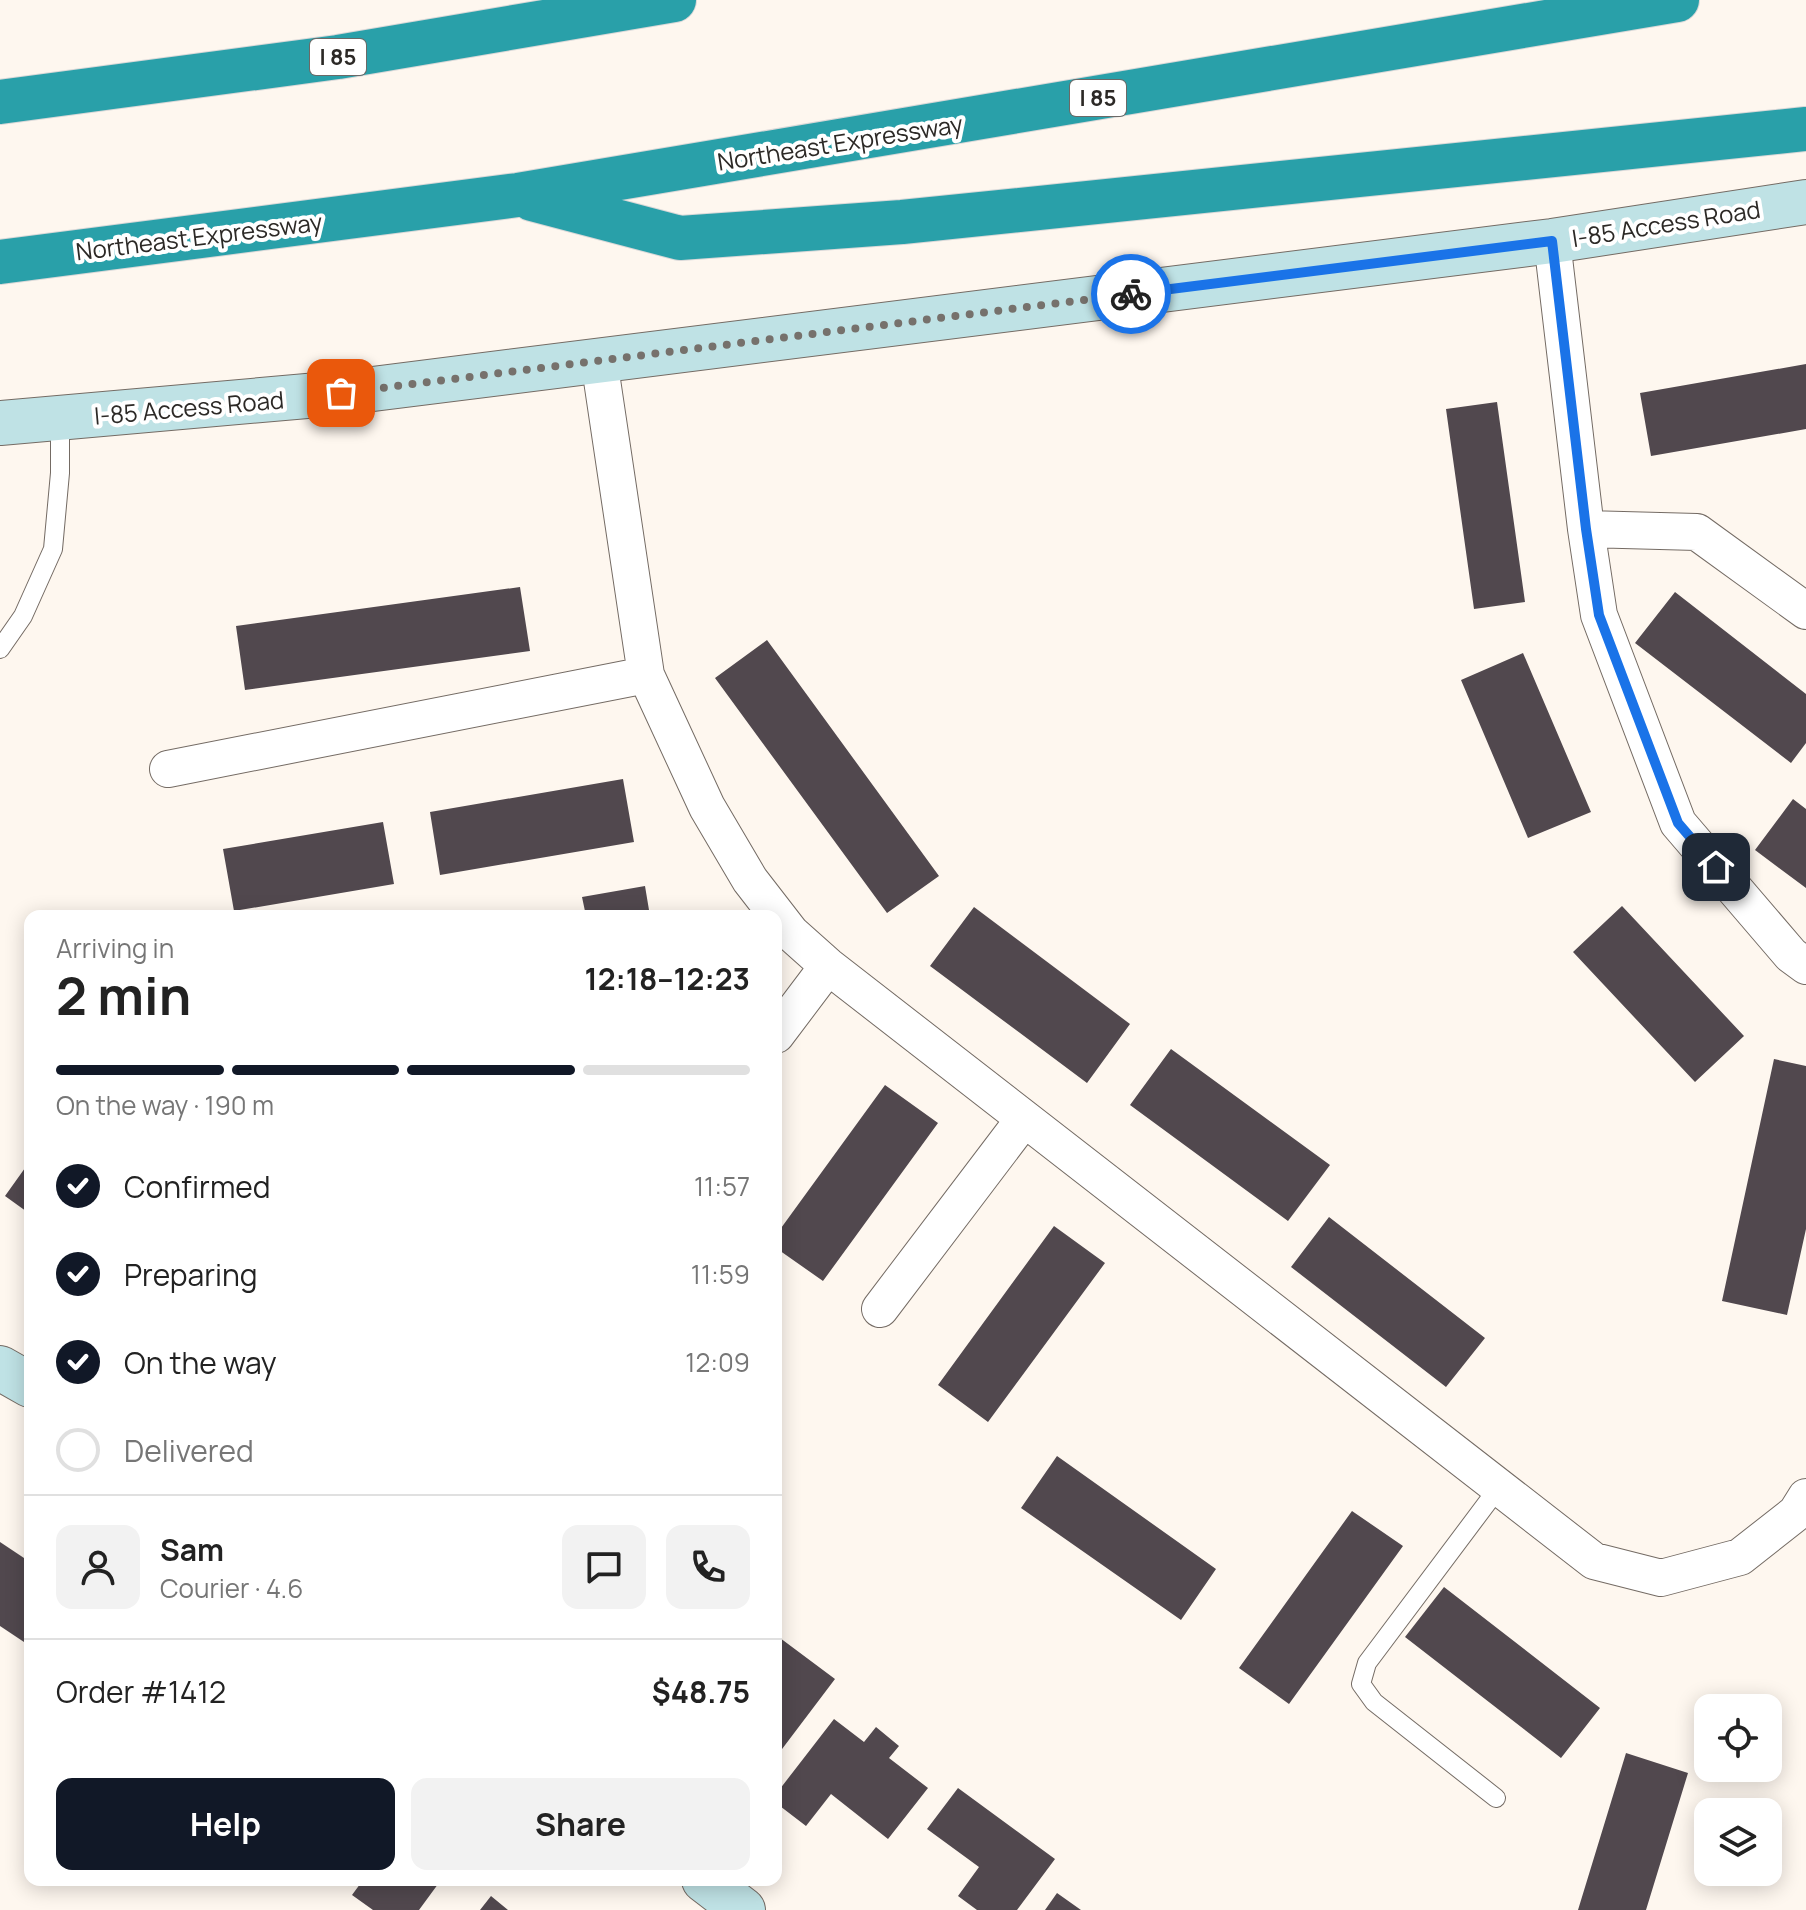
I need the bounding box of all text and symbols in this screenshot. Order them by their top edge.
road number: I 85 [310,39,366,75]
road number: I 85 [1070,80,1126,116]
street label: Northeast Expressway [715,106,965,178]
street label: I-85 Access Road [1569,192,1763,254]
street label: Northeast Expressway [74,204,324,267]
courier [1091,254,1171,334]
icon: bike [1109,272,1153,316]
pin [307,359,375,427]
icon: bag [319,371,363,415]
street label: I-85 Access Road [93,382,285,432]
pin [1682,833,1750,901]
icon: home [1694,845,1738,889]
text: Arriving in [56,930,174,966]
text: 12:18–12:23 [585,958,750,999]
text: 2 min [56,960,191,1031]
text: On the way · 190 m [56,1087,274,1123]
icon: check [56,1164,100,1208]
text: Confirmed [124,1166,271,1207]
text: 11:57 [694,1168,750,1204]
icon: check [56,1252,100,1296]
text: Preparing [124,1254,258,1295]
text: 11:59 [691,1256,750,1292]
icon: check [56,1340,100,1384]
text: On the way [124,1342,277,1383]
text: 12:09 [685,1344,750,1380]
text: Delivered [124,1430,254,1471]
button: person [56,1525,140,1609]
button: chat [562,1525,646,1609]
button: phone [666,1525,750,1609]
text: Sam [160,1529,224,1570]
text: Courier · 4.6 [160,1570,303,1606]
text: Order #1412 [56,1671,226,1712]
text: $48.75 [652,1671,750,1712]
map controls [1694,1694,1782,1886]
button: locate [1694,1694,1782,1782]
button: Help [56,1778,395,1870]
button: Share [411,1778,750,1870]
button: layers [1694,1798,1782,1886]

